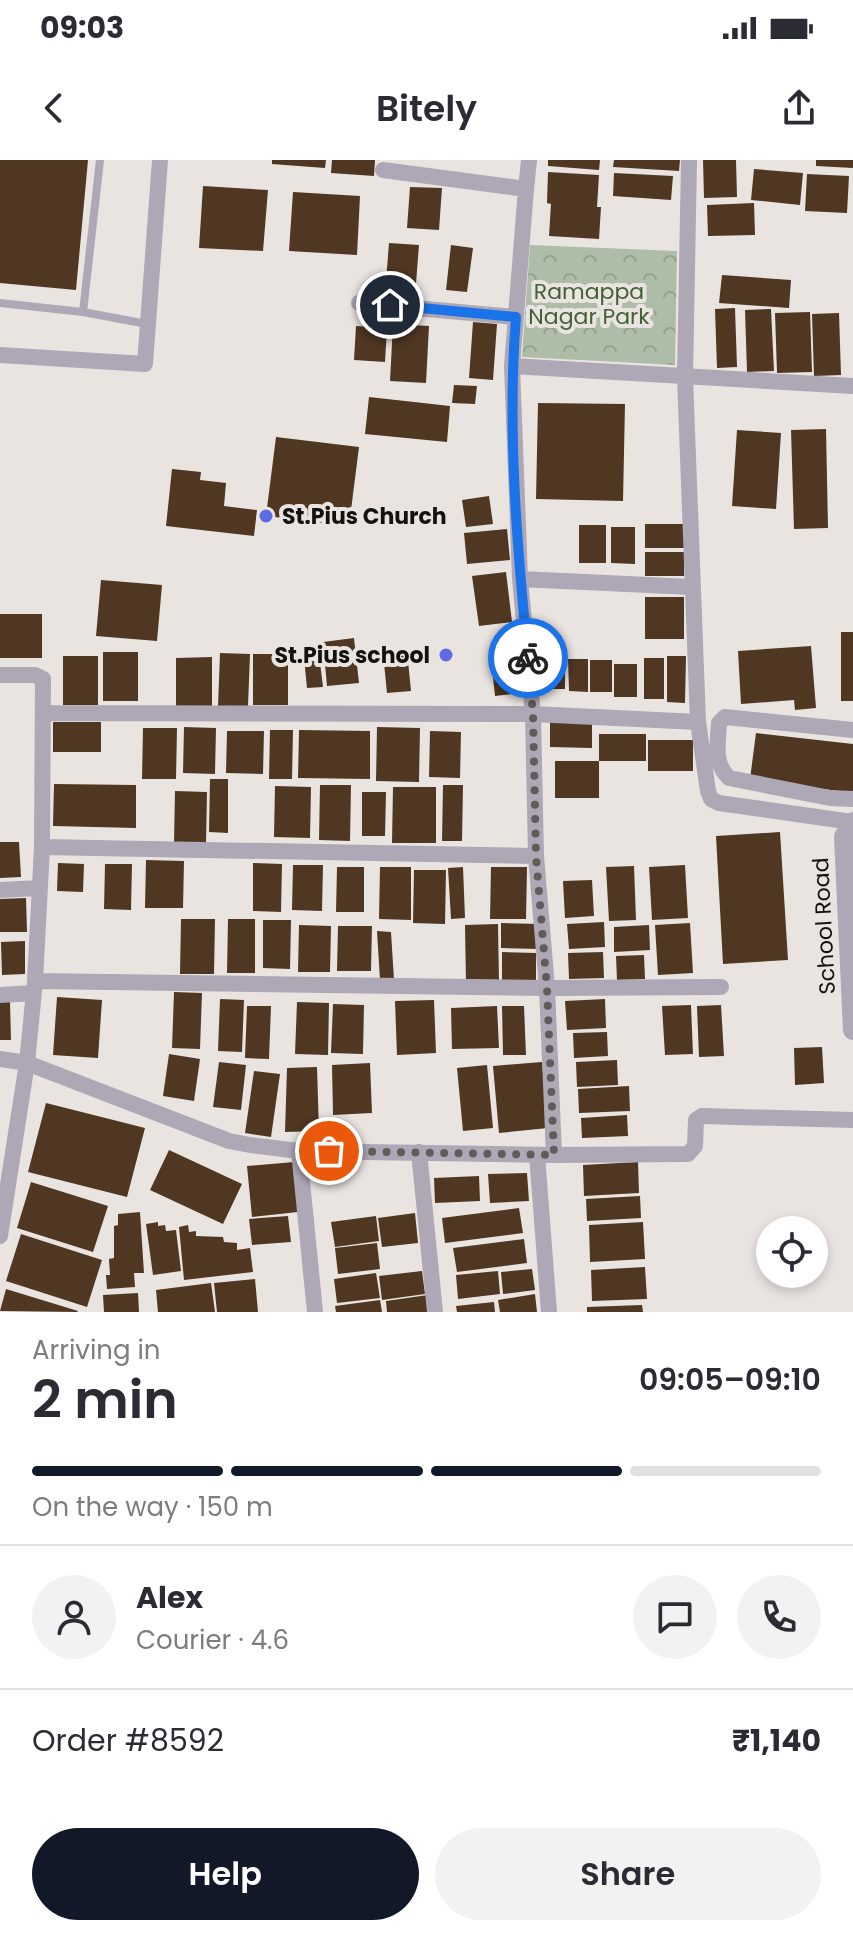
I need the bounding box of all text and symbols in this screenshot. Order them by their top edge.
text: 09:03 [40,6,124,49]
text: Bitely [376,83,477,134]
icon: back [32,86,76,130]
icon: share [777,86,821,130]
pin [356,271,424,339]
park label: Ramappa Nagar Park [528,276,650,332]
icon: home [368,283,412,327]
place label: St.Pius Church [282,501,447,532]
marker: St.Pius Church [257,507,275,525]
courier [488,618,568,698]
icon: bike [506,636,550,680]
place label: St.Pius school [274,640,430,671]
marker: St.Pius school [437,646,455,664]
street label: School Road [805,857,843,995]
pin [295,1117,363,1185]
icon: bag [307,1129,351,1173]
map controls [756,1216,828,1288]
button: locate [756,1216,828,1288]
text: Arriving in [32,1332,161,1368]
text: 09:05–09:10 [639,1358,821,1401]
text: 2 min [32,1363,178,1436]
text: On the way · 150 m [32,1489,273,1525]
button: person [32,1575,116,1659]
button: chat [633,1575,717,1659]
button: phone [737,1575,821,1659]
text: Alex [136,1576,203,1619]
text: Courier · 4.6 [136,1622,289,1658]
text: Order #8592 [32,1719,224,1762]
text: ₹1,140 [732,1719,821,1762]
button: Help [32,1828,419,1920]
button: Share [435,1828,821,1920]

